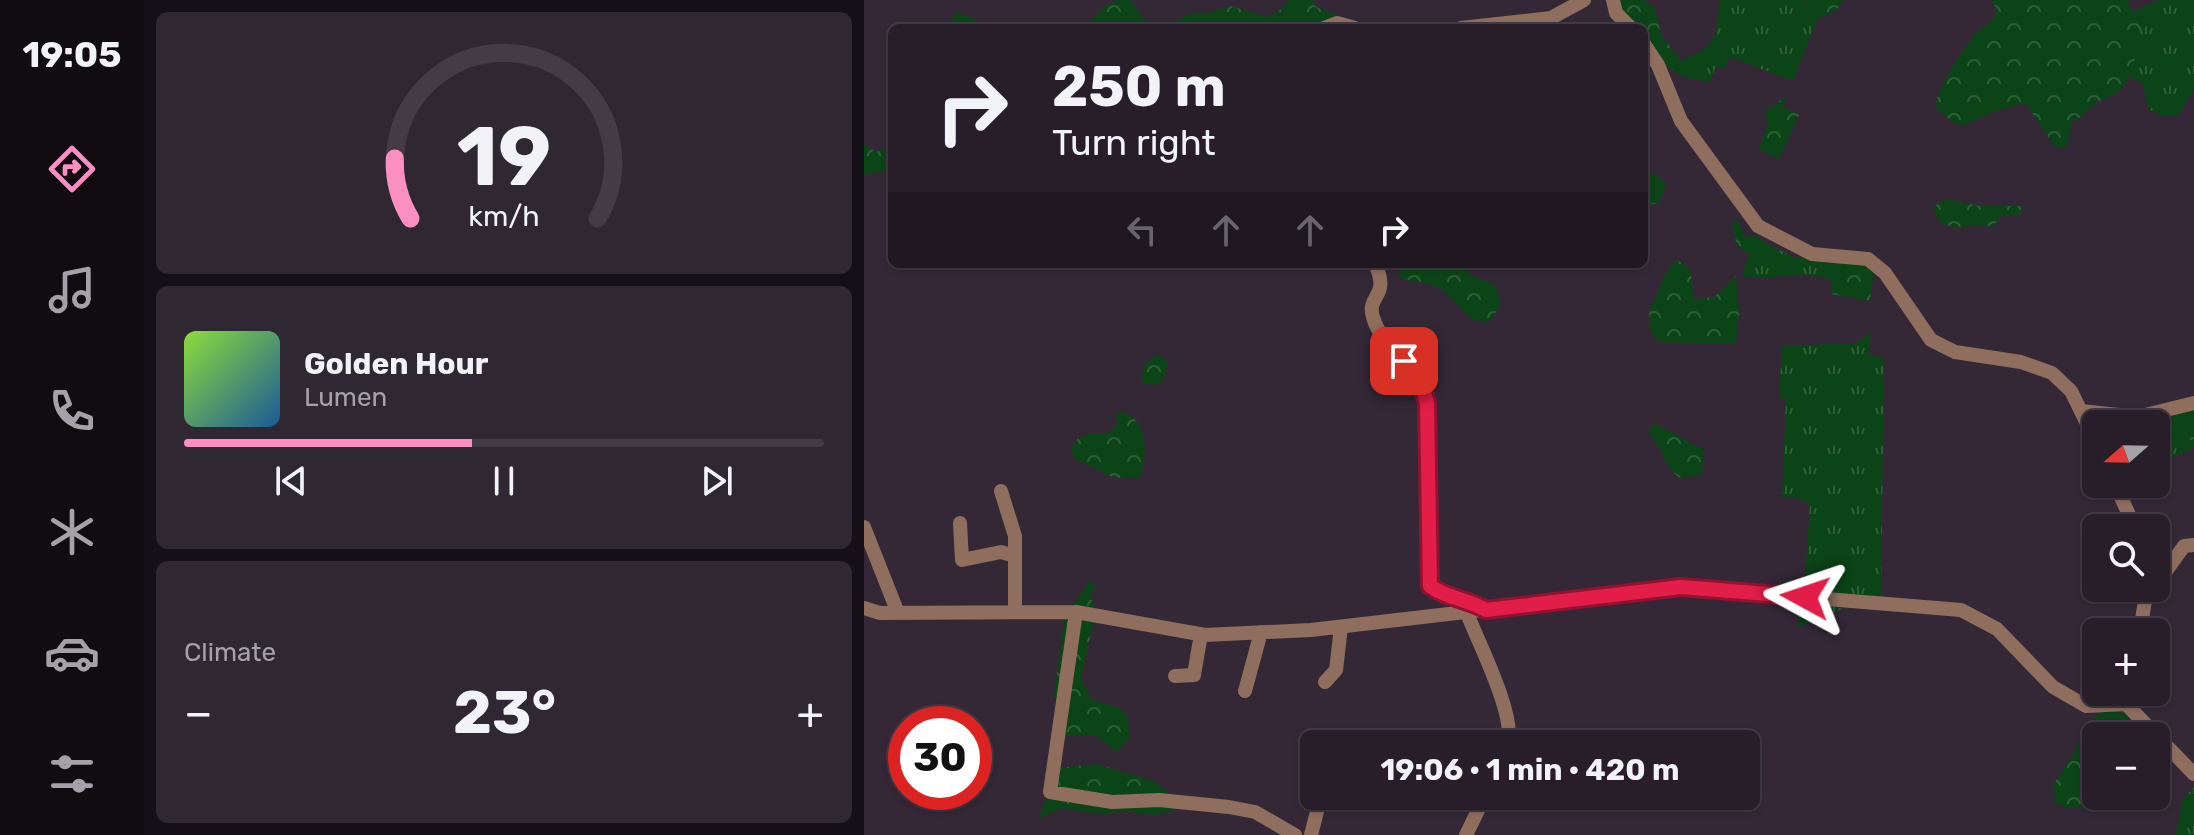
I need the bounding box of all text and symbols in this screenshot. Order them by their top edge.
text: 19:05 [22,33,122,76]
text: 250 m [1052,54,1226,120]
icon: right [920,56,1024,160]
text: 19 [457,107,551,206]
text: Turn right [1052,121,1216,164]
icon: directions [44,141,100,197]
text: km/h [468,199,540,233]
icon: left [1120,208,1164,252]
icon: ahead [1204,208,1248,252]
icon: ahead [1288,208,1332,252]
icon: right [1372,208,1416,252]
icon: music [44,262,100,318]
pin [1370,327,1438,395]
icon: arrive [1382,339,1426,383]
text: Golden Hour [304,346,488,382]
text: Lumen [304,382,387,413]
icon: phone [44,383,100,439]
north arrow [2082,410,2170,498]
map controls [2082,410,2170,810]
icon: previous [269,459,313,503]
icon: pause [482,459,526,503]
icon: next [695,459,739,503]
icon: climate [44,504,100,560]
button: search [2082,514,2170,602]
position arrow [1763,555,1847,639]
button: + [2082,618,2170,706]
icon: car [44,625,100,681]
text: Climate [184,637,276,668]
text: 23° [453,677,556,748]
text: − [184,687,213,739]
text: + [797,687,824,739]
speed limit sign: 30 [888,706,992,810]
button: − [2082,722,2170,810]
icon: filters [44,746,100,802]
text: 19:06 · 1 min · 420 m [1380,752,1680,788]

